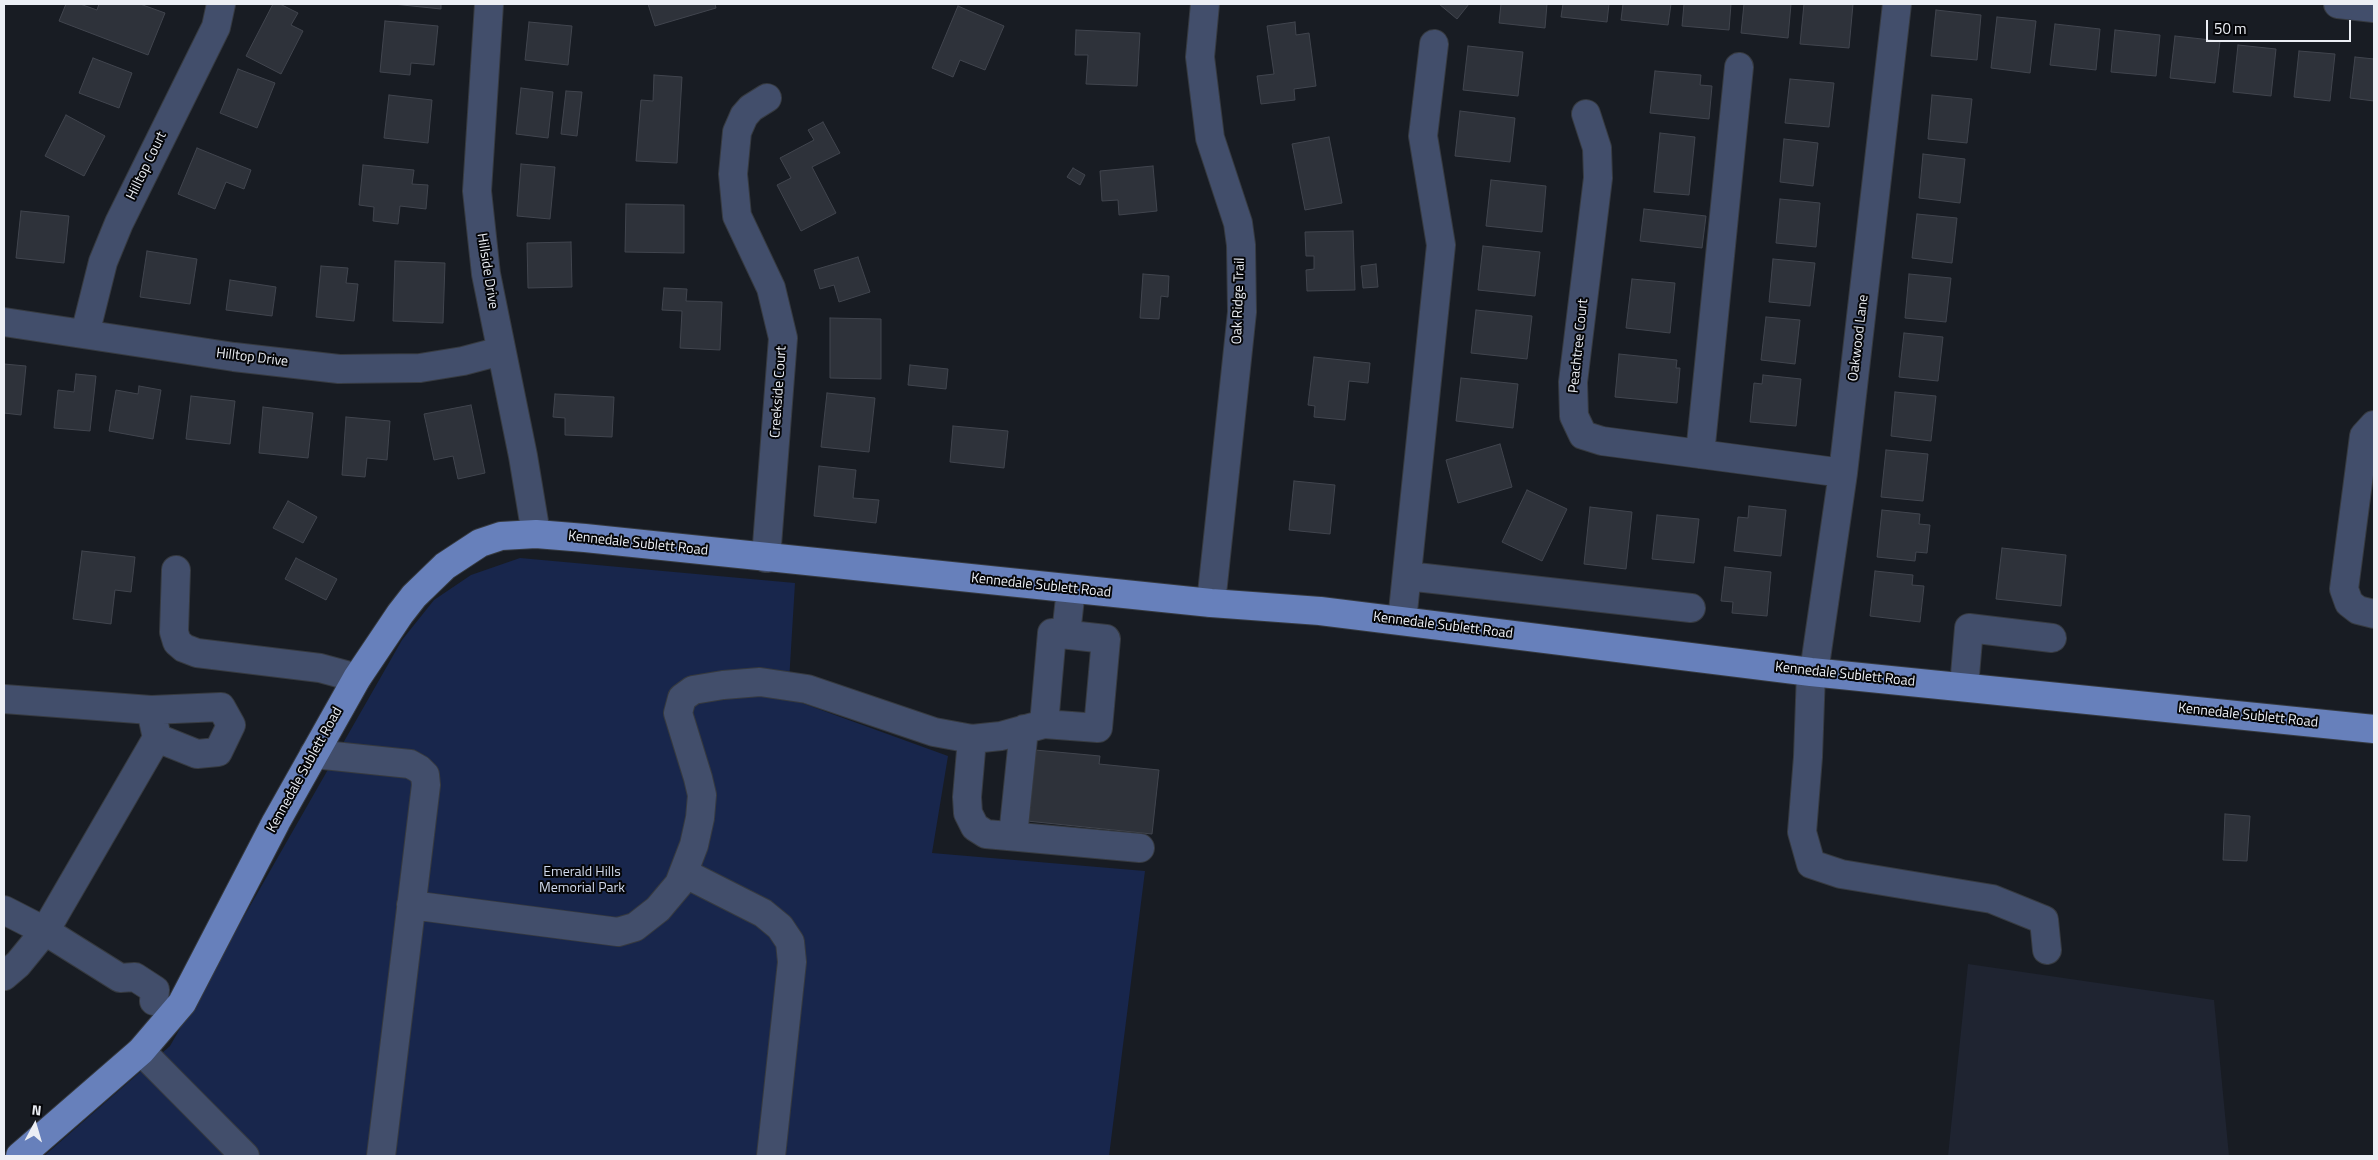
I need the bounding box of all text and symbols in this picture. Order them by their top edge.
scale bar [2208,10,2353,42]
text: 50 m [2214,17,2247,40]
street label: Hilltop Court [123,129,171,203]
street label: Hillside Drive [473,232,501,310]
street label: Oak Ridge Trail [1229,257,1249,345]
street label: Oakwood Lane [1845,294,1873,382]
street label: Peachtree Court [1566,298,1592,394]
street label: Hilltop Drive [215,345,289,371]
street label: Creekside Court [767,345,791,439]
street label: Kennedale Sublett Road [567,528,709,560]
street label: Kennedale Sublett Road [970,570,1112,602]
street label: Kennedale Sublett Road [1372,609,1514,643]
street label: Kennedale Sublett Road [1774,659,1916,691]
street label: Kennedale Sublett Road [2177,700,2319,732]
street label: Kennedale Sublett Road [264,704,346,836]
park label: Emerald Hills Memorial Park [539,865,625,898]
text: N [31,1099,43,1121]
north arrow [10,1100,60,1150]

